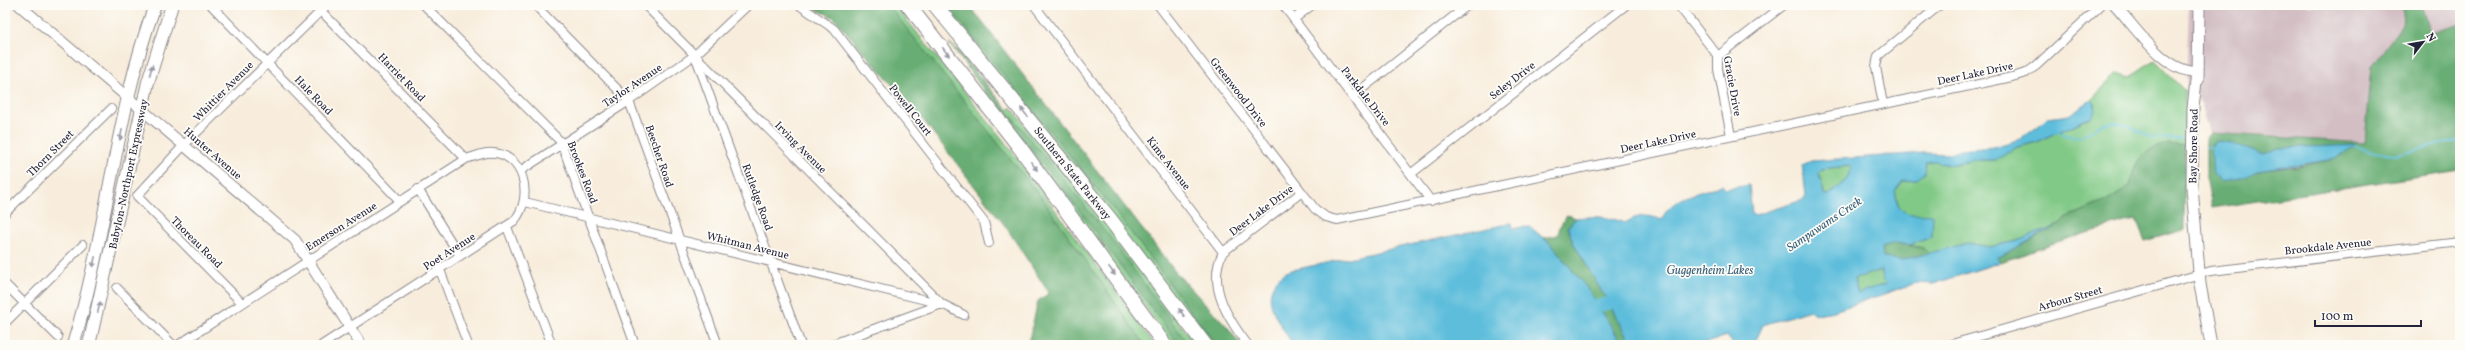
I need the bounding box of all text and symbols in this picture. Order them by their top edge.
north arrow [2403,22,2443,62]
text: N [2422,30,2439,45]
one-way arrow [942,47,951,58]
street label: Harriet Road [374,50,428,106]
street label: Greenwood Drive [1206,55,1270,131]
street label: Gracie Drive [1719,55,1744,117]
street label: Whittier Avenue [191,59,258,126]
street label: Seley Drive [1487,59,1539,104]
street label: Deer Lake Drive [1936,59,2015,90]
street label: Taylor Avenue [600,61,666,112]
one-way arrow [149,64,155,76]
street label: Parkdale Drive [1337,64,1393,130]
street label: Hale Road [290,73,335,119]
street label: Powell Court [885,82,935,140]
street label: Babylon-Northport Expressway [106,98,153,251]
one-way arrow [1019,107,1028,117]
street label: Bay Shore Road [2186,108,2203,184]
street label: Irving Avenue [771,119,829,177]
street label: Beecher Road [641,123,676,190]
street label: Southern State Parkway [1030,124,1114,224]
street label: Hunter Avenue [180,125,244,184]
street label: Thorn Street [24,127,78,181]
street label: Deer Lake Drive [1619,127,1698,158]
one-way arrow [118,129,124,141]
street label: Kime Avenue [1142,134,1193,194]
street label: Brookes Road [563,139,600,206]
one-way arrow [1030,161,1039,172]
street label: Rutledge Road [738,162,776,233]
street label: Deer Lake Drive [1227,182,1297,240]
water label: Sampawams Creek [1784,193,1866,256]
street label: Emerson Avenue [303,199,380,255]
street label: Thoreau Road [167,214,225,272]
street label: Whitman Avenue [705,229,791,264]
street label: Poet Avenue [421,230,479,275]
street label: Brookdale Avenue [2284,235,2372,260]
one-way arrow [90,256,96,268]
water label: Guggenheim Lakes [1667,263,1754,279]
one-way arrow [1108,265,1116,276]
street label: Arbour Street [2037,283,2104,316]
one-way arrow [96,301,102,313]
scale bar [2315,302,2421,328]
one-way arrow [1178,308,1186,319]
text: 100 m [2321,309,2354,325]

